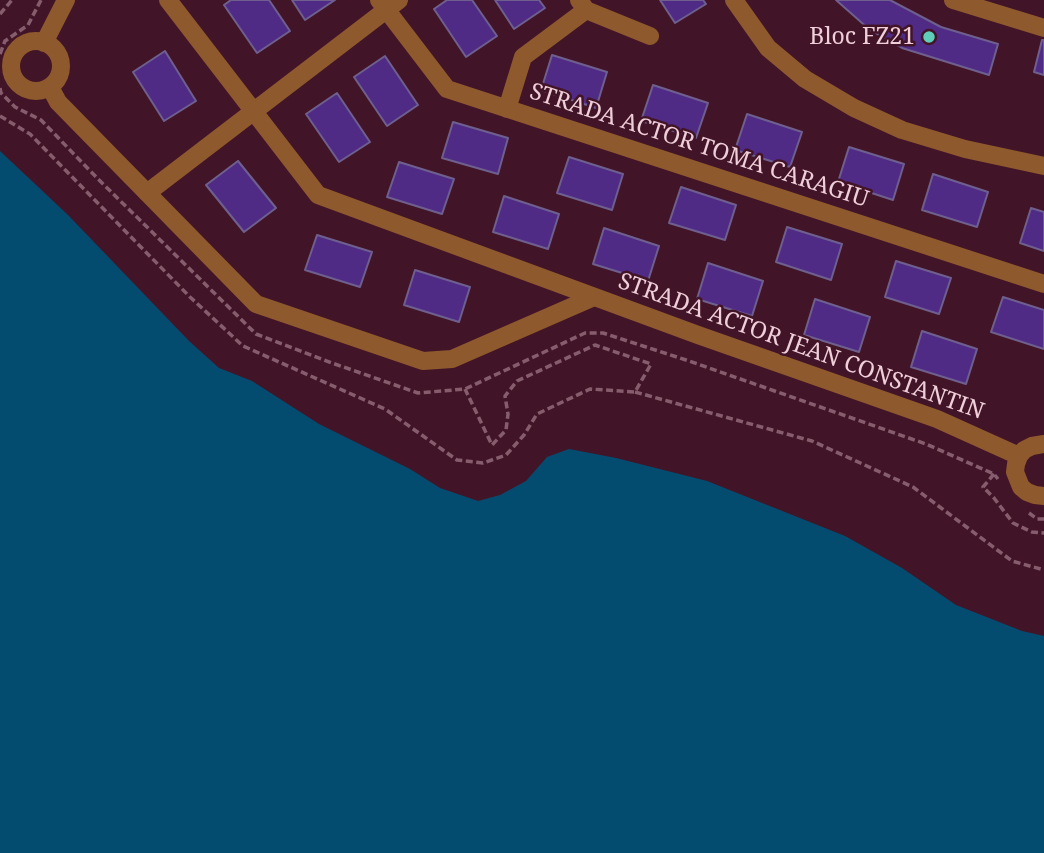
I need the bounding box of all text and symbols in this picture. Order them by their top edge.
place label: Bloc FZ21 [809,23,915,51]
marker: Bloc FZ21 [921,29,937,45]
street label: STRADA ACTOR TOMA CARAGIU [526,78,872,214]
street label: STRADA ACTOR JEAN CONSTANTIN [614,268,988,426]

